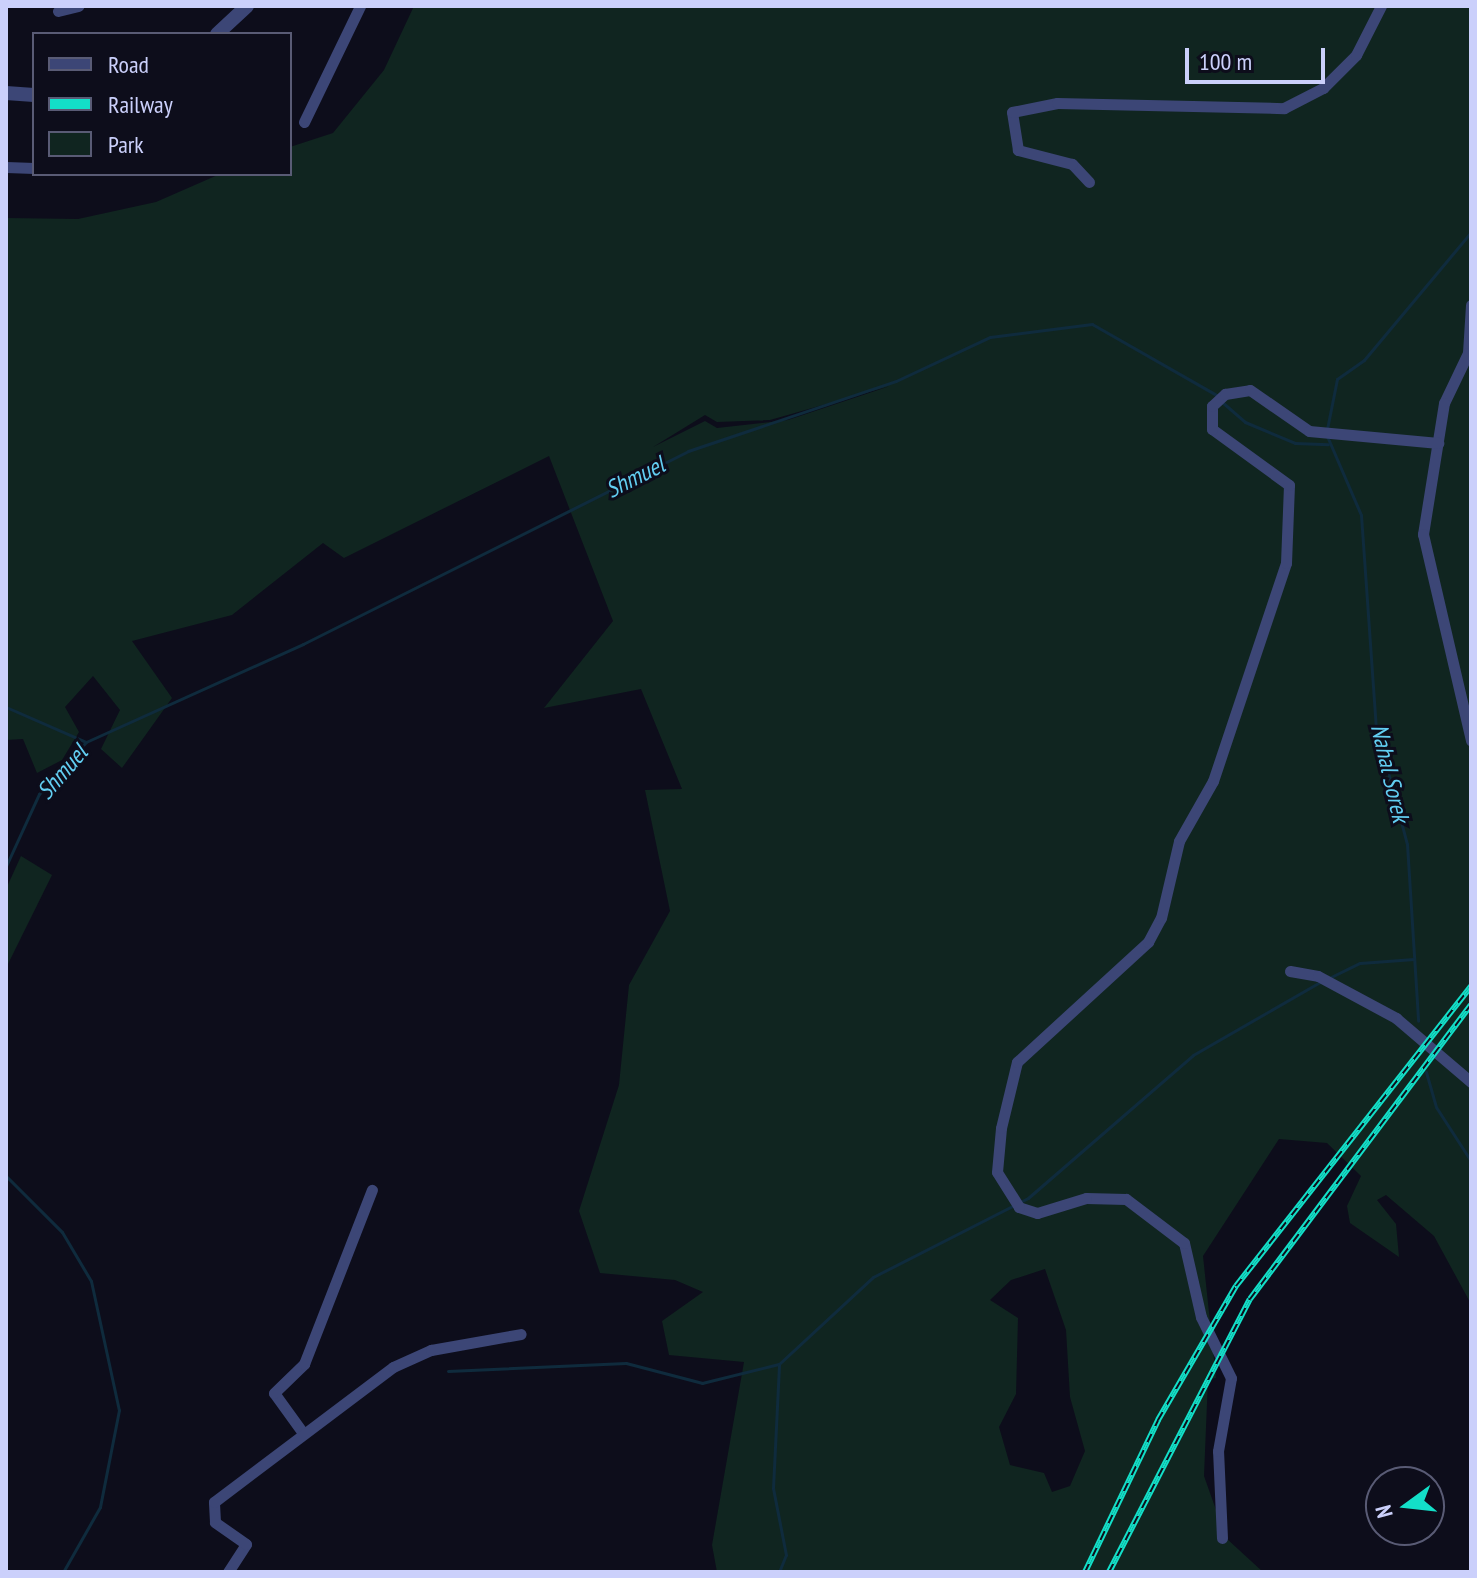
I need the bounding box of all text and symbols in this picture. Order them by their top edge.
legend [32,32,292,176]
scale bar [1189,32,1329,82]
text: 100 m [1199,46,1252,77]
text: Road [108,49,149,80]
text: Railway [108,89,173,120]
text: Park [108,129,144,160]
water label: Shmuel [601,450,669,504]
water label: Nahal Sorek [1365,721,1415,825]
water label: Shmuel [31,739,93,805]
north arrow [1365,1466,1445,1546]
text: N [1369,1502,1399,1521]

